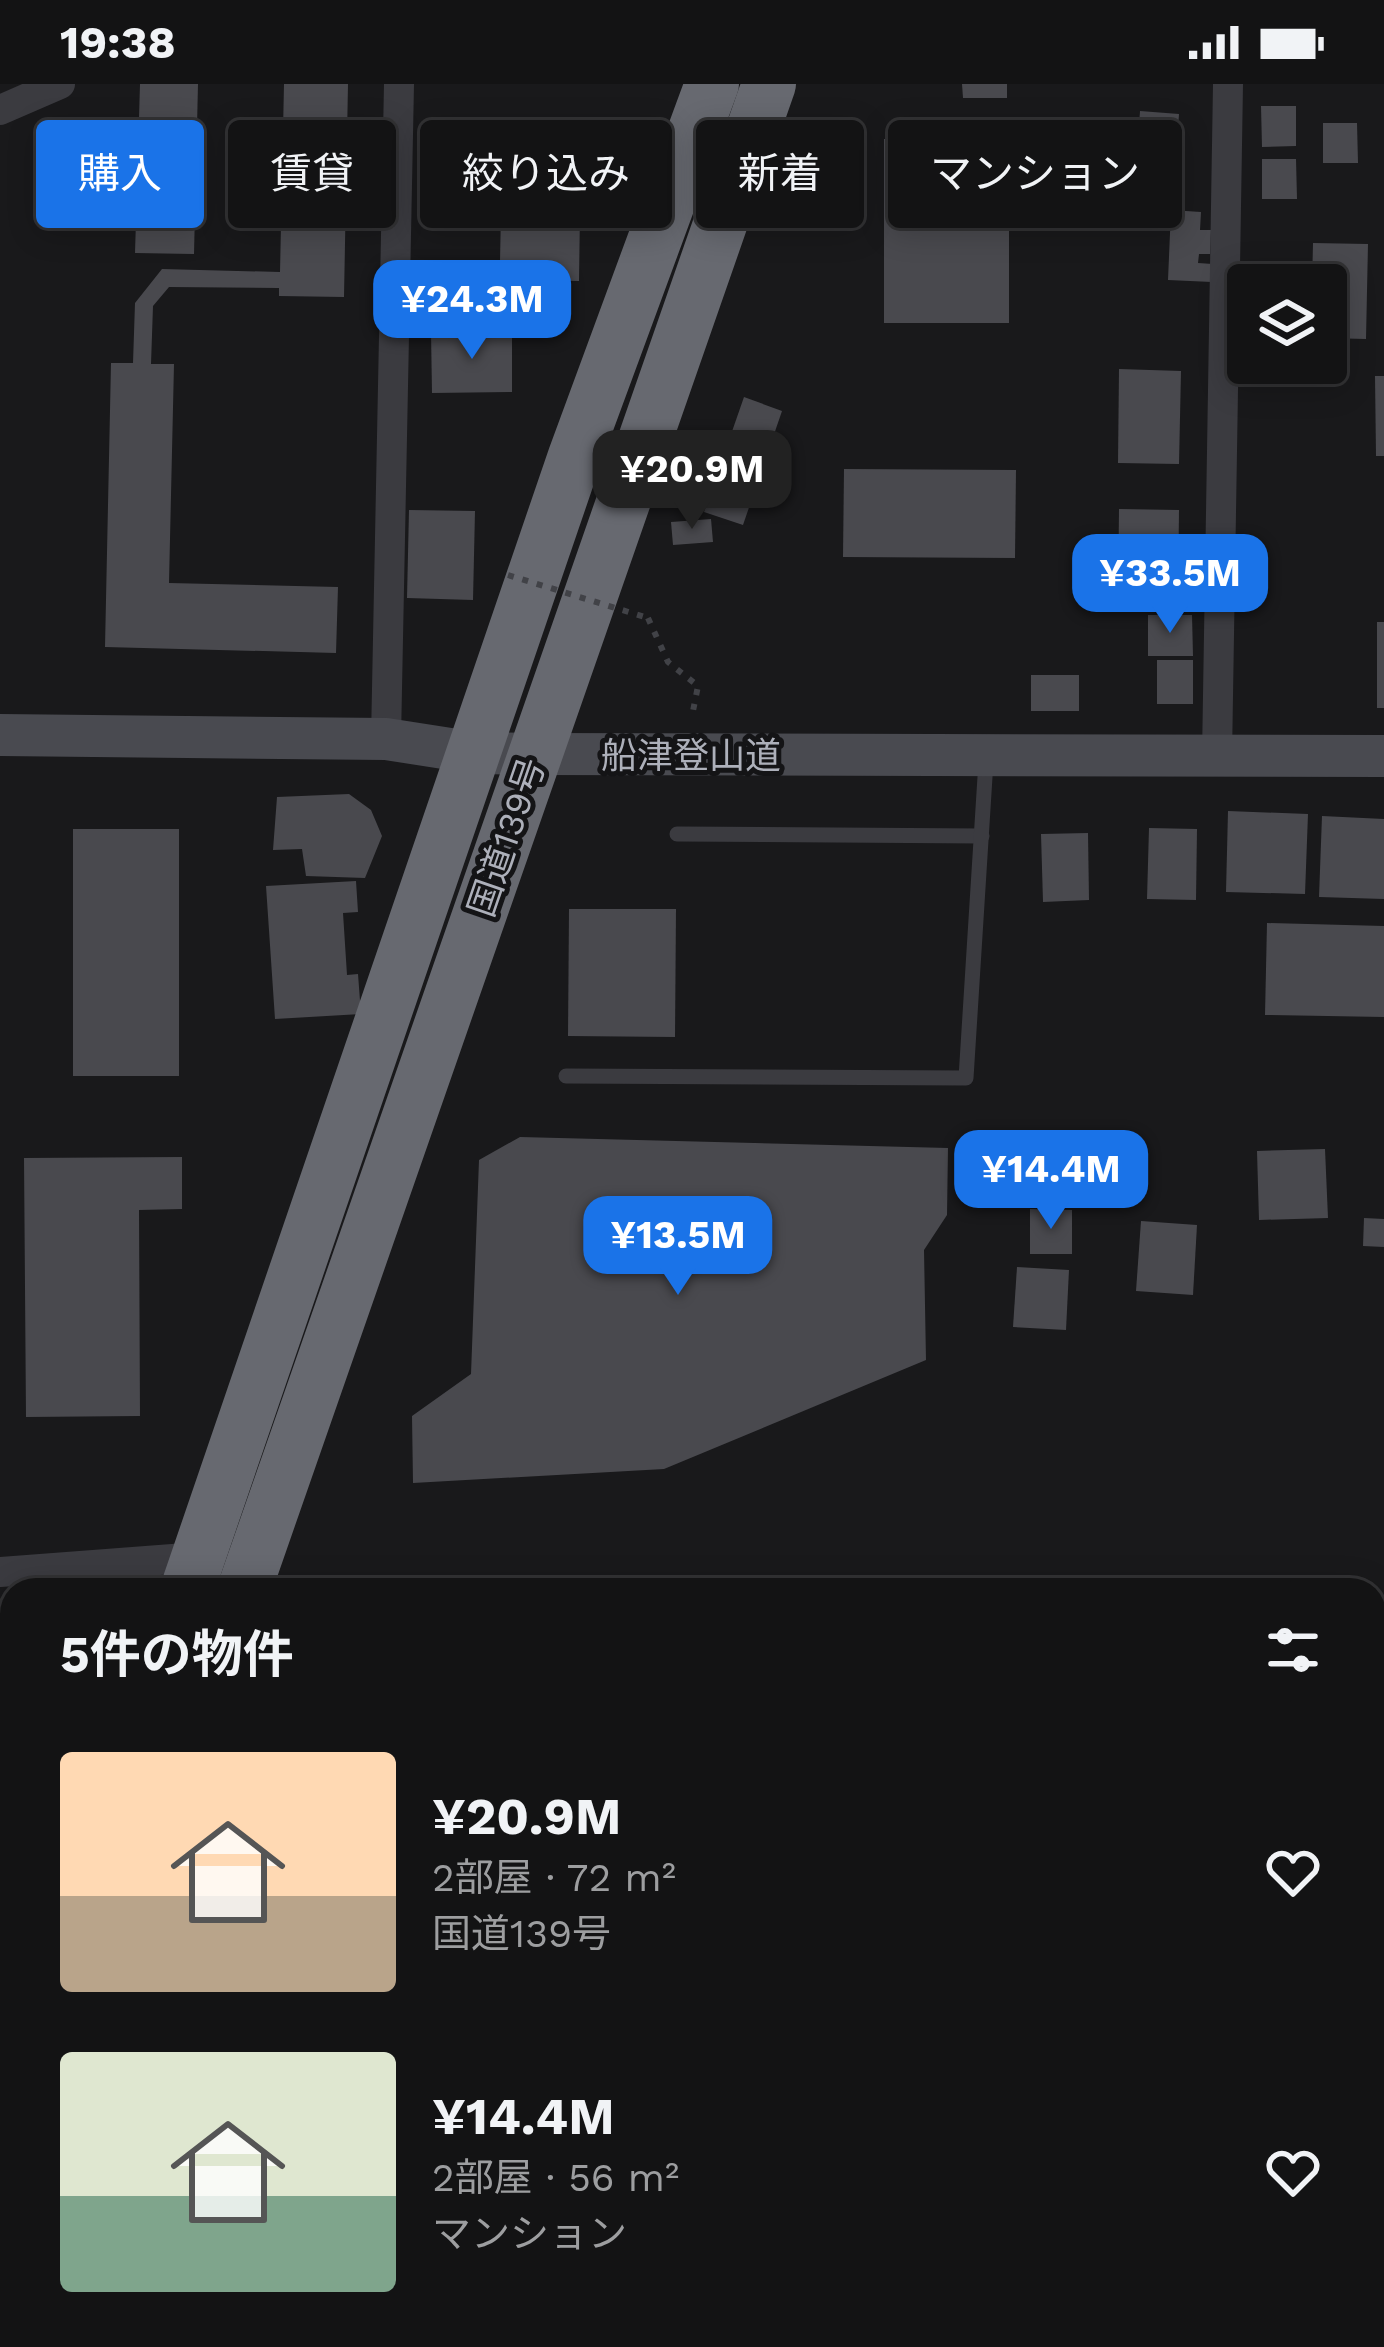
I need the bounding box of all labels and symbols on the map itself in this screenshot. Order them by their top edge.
pin: ¥24.3M [374,260,570,362]
pin: ¥20.9M [594,430,790,532]
pin: ¥33.5M [1072,534,1268,636]
street label: 船津登山道 [601,735,781,777]
street label: 国道139号 [460,752,554,922]
pin: ¥14.4M [953,1130,1149,1232]
pin: ¥13.5M [580,1196,776,1298]

